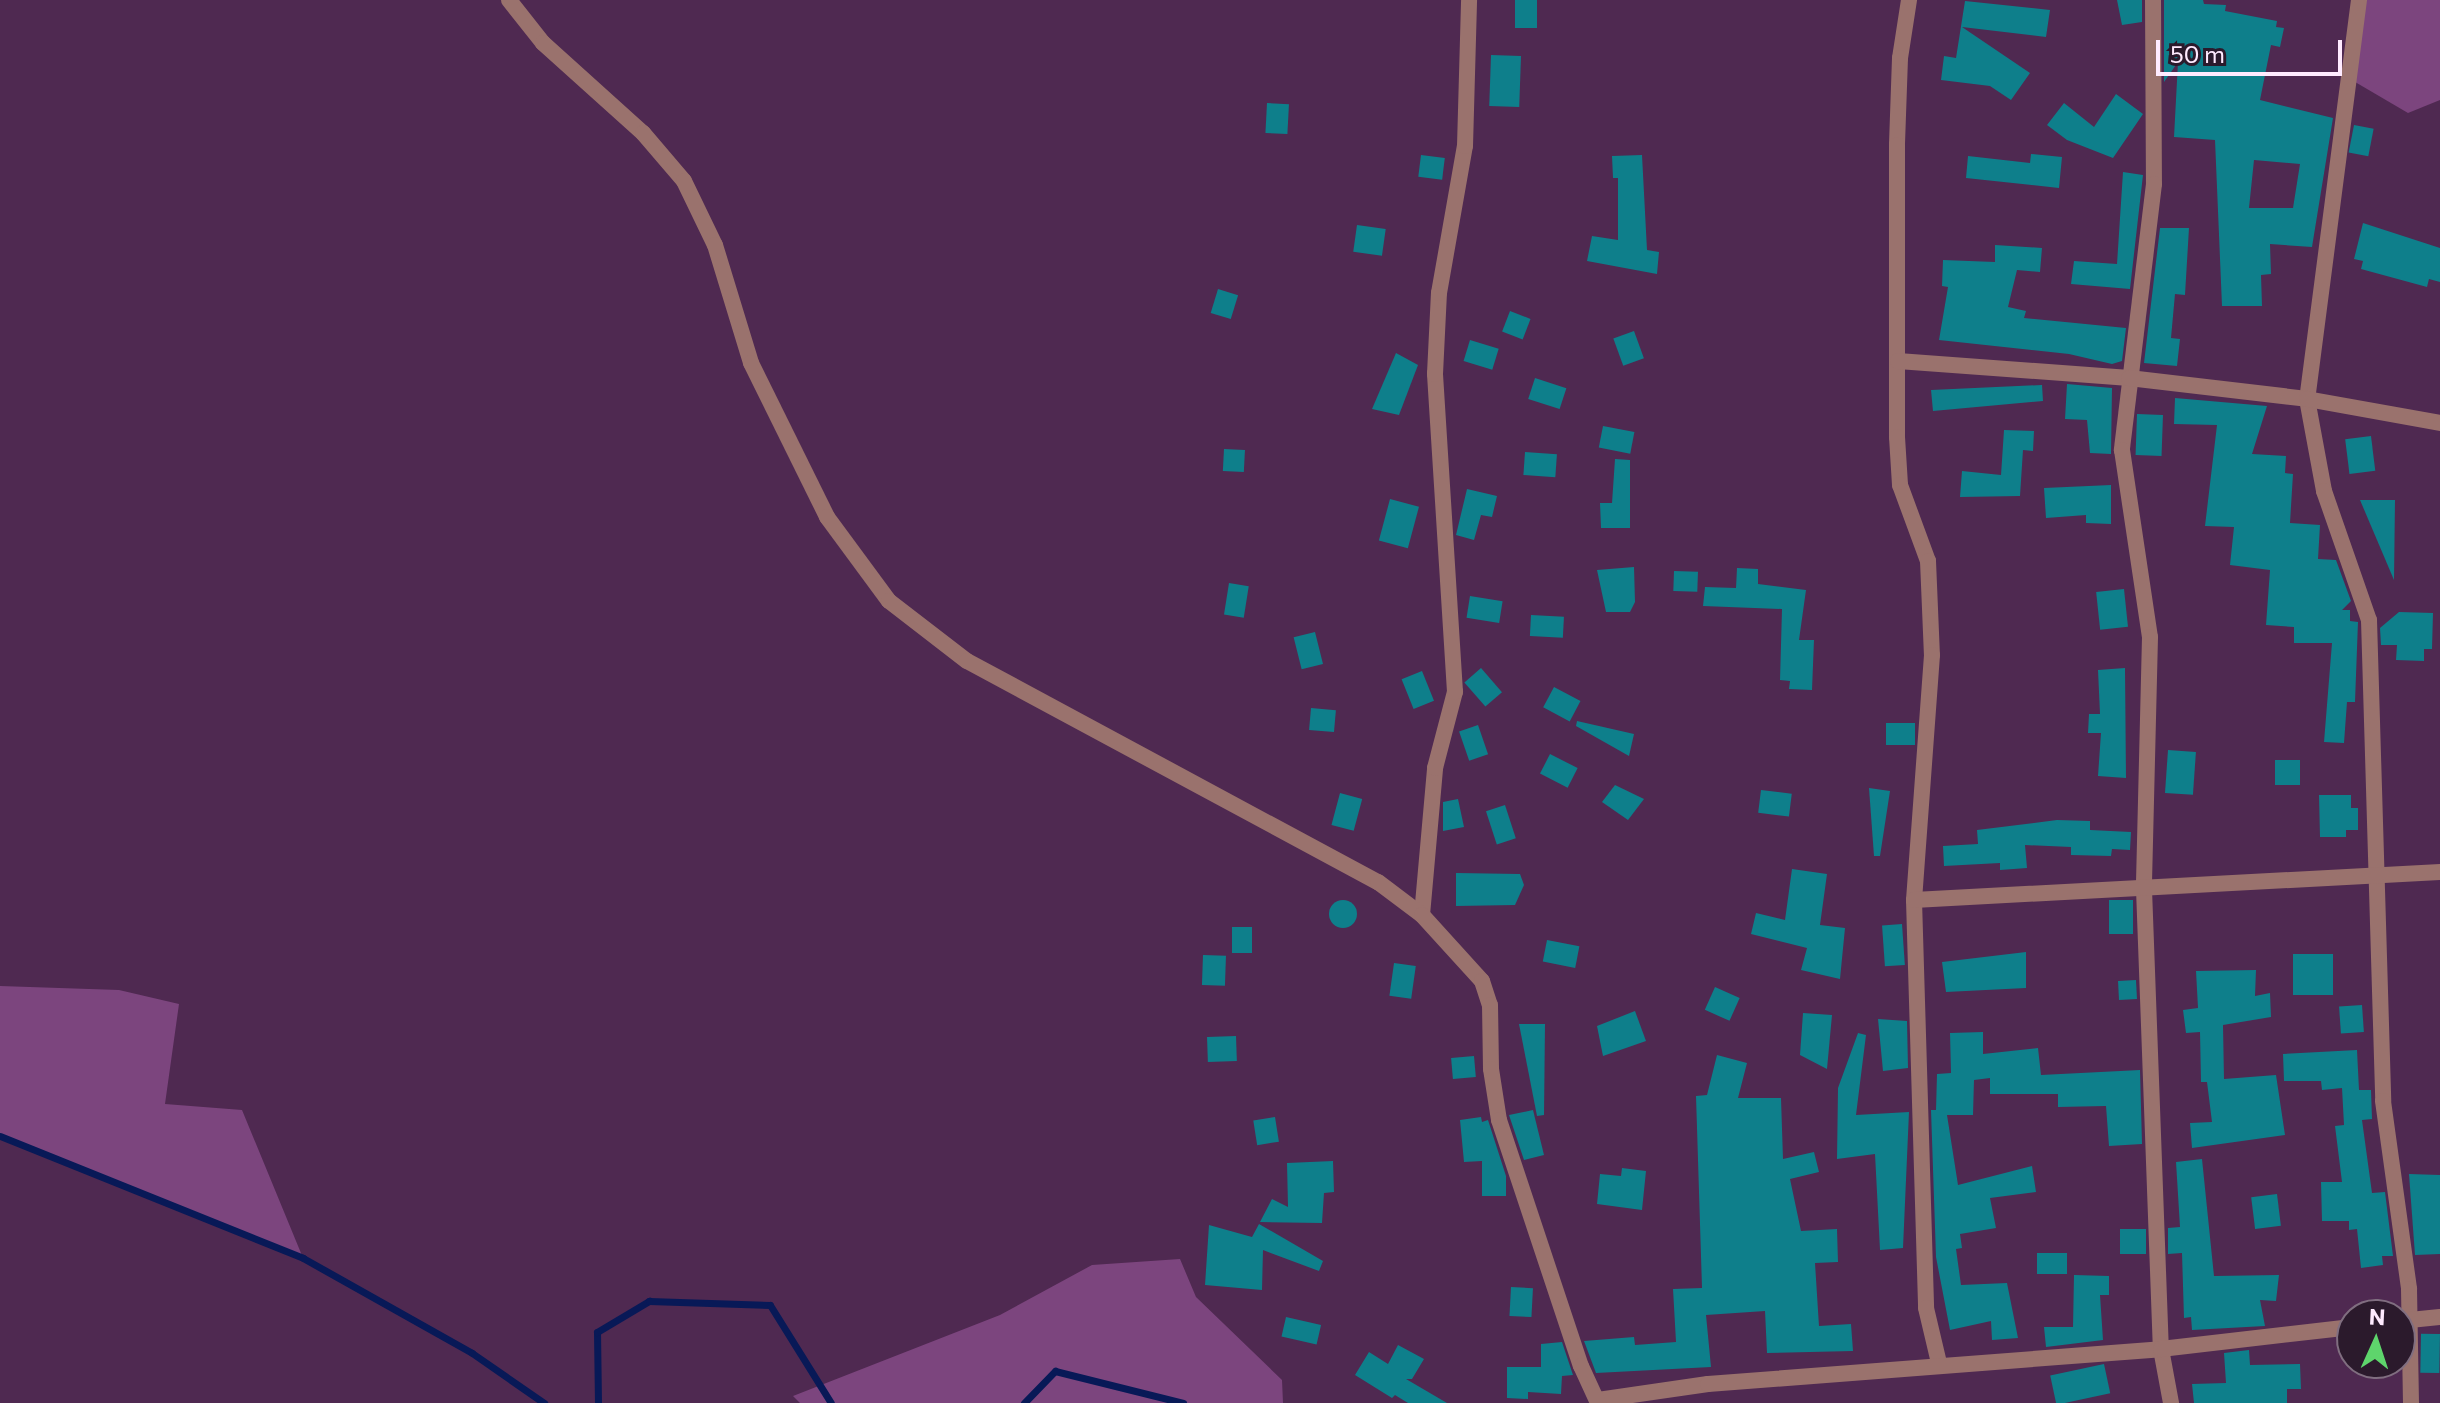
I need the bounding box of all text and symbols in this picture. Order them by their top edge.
scale bar [2160,24,2346,74]
text: 50 m [2170,39,2225,68]
north arrow [2336,1299,2416,1379]
text: N [2368,1303,2386,1330]

